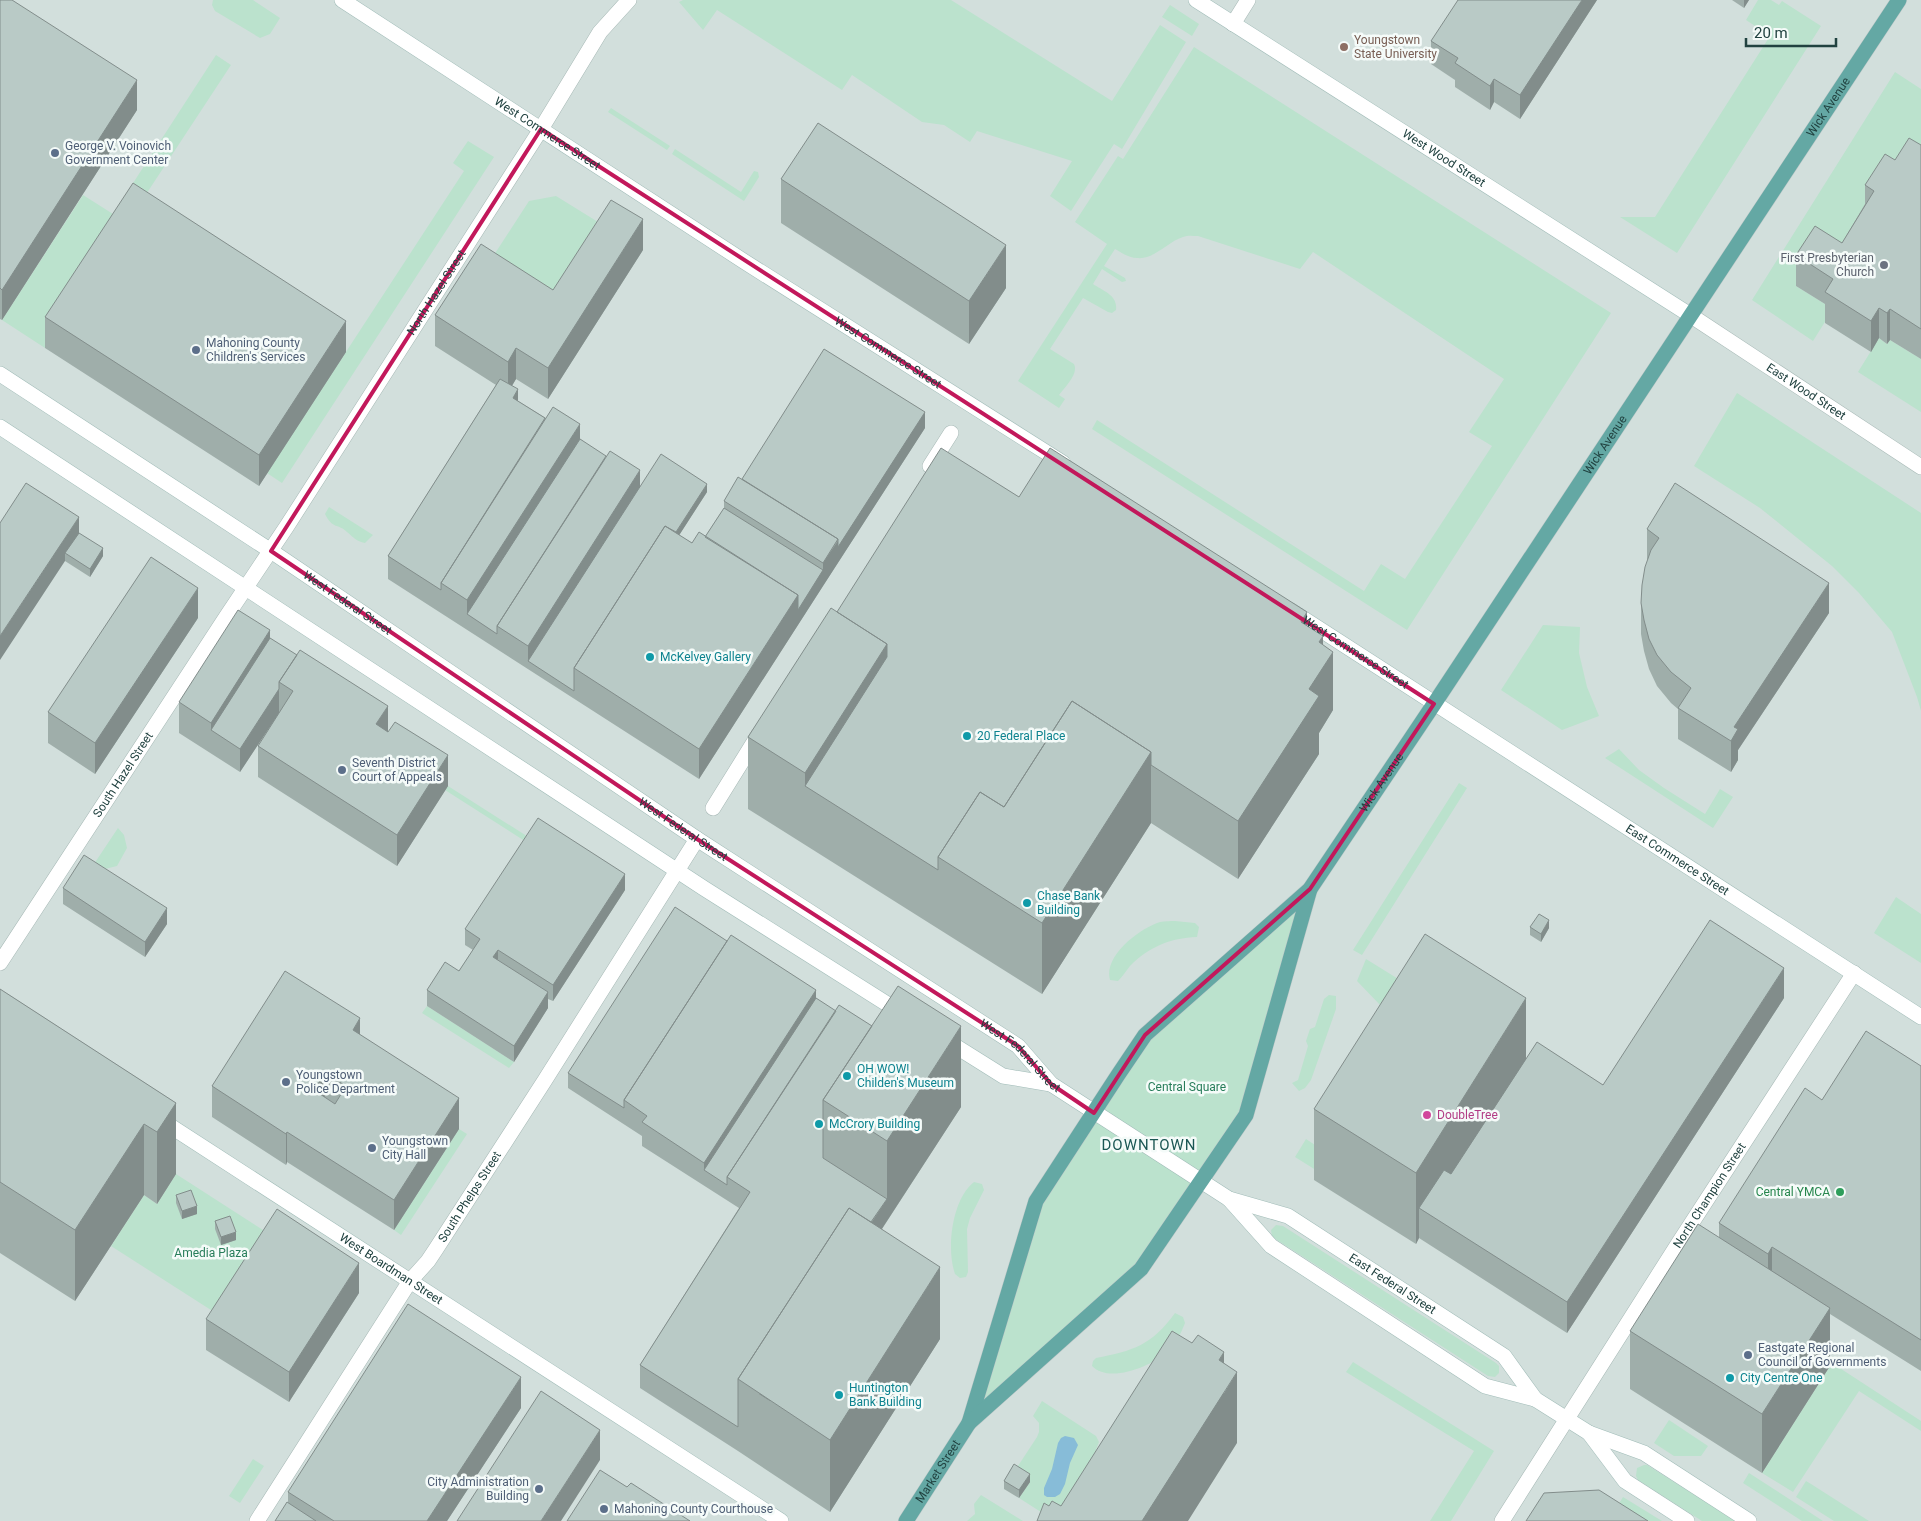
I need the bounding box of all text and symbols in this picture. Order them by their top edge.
scale bar [1746,15,1836,47]
text: 20 m [1754,24,1788,42]
place label: Youngstown State University [1354,33,1437,61]
marker: Youngstown State University [1338,41,1350,53]
street label: Wick Avenue [1804,75,1853,139]
street label: West Commerce Street [492,94,603,173]
street label: West Wood Street [1400,126,1488,190]
place label: George V. Voinovich Government Center [65,139,171,167]
marker: George V. Voinovich Government Center [49,147,61,159]
street label: North Hazel Street [404,247,469,338]
place label: First Presbyterian Church [1780,251,1874,279]
marker: First Presbyterian Church [1878,259,1890,271]
street label: West Commerce Street [832,314,944,391]
place label: Mahoning County Children's Services [206,336,305,364]
marker: Mahoning County Children's Services [190,344,202,356]
street label: East Wood Street [1764,360,1848,423]
street label: Wick Avenue [1580,413,1630,477]
street label: West Federal Street [300,568,395,638]
street label: West Commerce Street [1300,613,1411,692]
place label: McKelvey Gallery [660,650,751,664]
marker: McKelvey Gallery [644,651,656,663]
street label: South Hazel Street [90,729,156,820]
place label: 20 Federal Place [977,729,1065,743]
marker: 20 Federal Place [961,730,973,742]
street label: Wick Avenue [1357,750,1406,815]
place label: Seventh District Court of Appeals [352,756,442,784]
marker: Seventh District Court of Appeals [336,764,348,776]
street label: West Federal Street [636,795,730,864]
street label: East Commerce Street [1623,821,1732,898]
place label: Chase Bank Building [1037,889,1101,917]
marker: Chase Bank Building [1021,897,1033,909]
street label: West Federal Street [977,1016,1063,1095]
place label: OH WOW! Childen's Museum [857,1062,954,1090]
place label: Youngstown Police Department [296,1068,395,1096]
marker: OH WOW! Childen's Museum [841,1070,853,1082]
marker: Youngstown Police Department [280,1076,292,1088]
park label: Central Square [1148,1080,1226,1094]
place label: DoubleTree [1437,1108,1498,1122]
marker: DoubleTree [1421,1109,1433,1121]
place label: McCrory Building [829,1117,920,1131]
marker: McCrory Building [813,1118,825,1130]
place label: Youngstown City Hall [382,1134,448,1162]
district label: DOWNTOWN [1101,1136,1197,1154]
street label: North Champion Street [1670,1140,1749,1251]
marker: Youngstown City Hall [366,1142,378,1154]
street label: South Phelps Street [435,1149,504,1245]
place label: Central YMCA [1756,1185,1830,1199]
marker: Central YMCA [1834,1186,1846,1198]
street label: West Boardman Street [337,1230,445,1307]
park label: Amedia Plaza [174,1246,248,1260]
street label: East Federal Street [1346,1251,1439,1317]
place label: Eastgate Regional Council of Governments [1758,1341,1886,1369]
marker: Eastgate Regional Council of Governments [1742,1349,1754,1361]
place label: City Centre One [1740,1371,1823,1385]
marker: City Centre One [1724,1372,1736,1384]
place label: Huntington Bank Building [849,1381,922,1409]
marker: Huntington Bank Building [833,1389,845,1401]
street label: Market Street [913,1437,963,1505]
place label: City Administration Building [427,1475,529,1503]
marker: City Administration Building [533,1483,545,1495]
place label: Mahoning County Courthouse [614,1502,773,1516]
marker: Mahoning County Courthouse [598,1503,610,1515]

